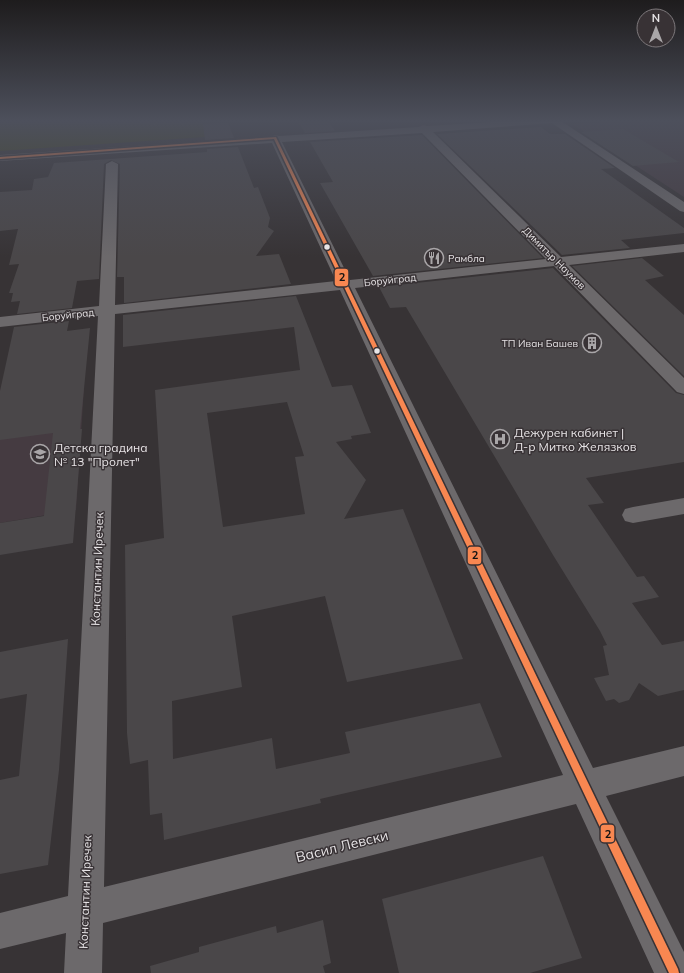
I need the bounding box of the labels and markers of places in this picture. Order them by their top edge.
unlabelled marker [322,242,332,252]
restaurant icon: Рамбла [423,247,445,269]
place label: Рамбла [448,252,485,265]
building icon: ТП Иван Башев [581,332,603,354]
place label: ТП Иван Башев [502,337,578,350]
unlabelled marker [372,346,382,356]
place label: Дежурен кабинет | Д-р Митко Желязков [514,425,637,454]
hospital icon: Дежурен кабинет | Д-р Митко Желязков [489,428,511,450]
place label: Детска градина № 13 "Пролет" [54,440,148,469]
school or university icon: Детска градина № 13 "Пролет" [29,443,51,465]

